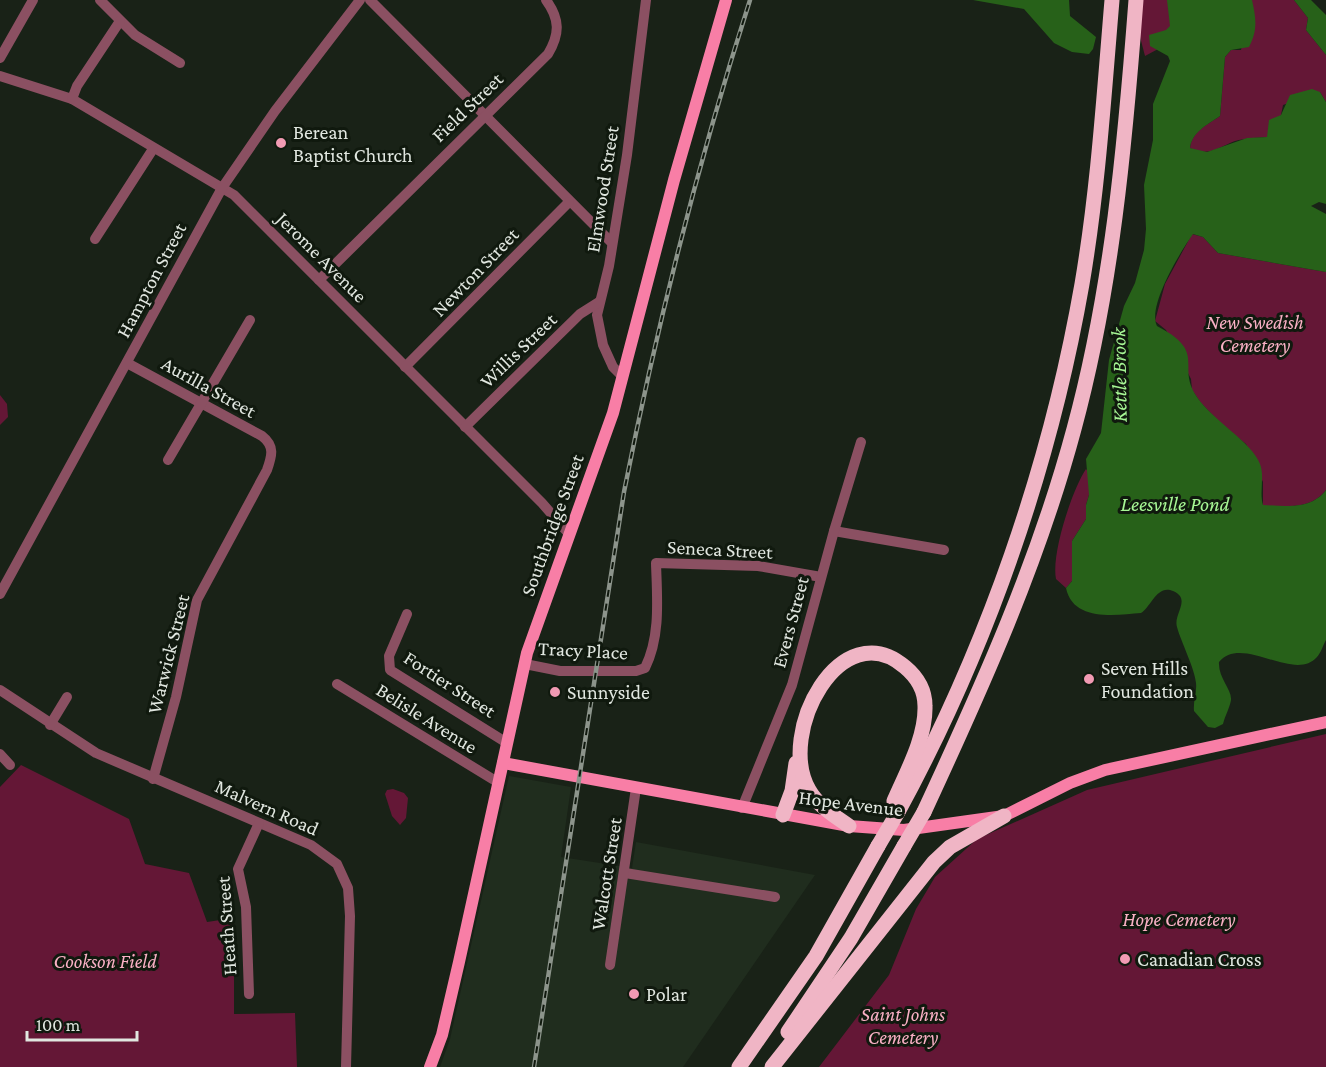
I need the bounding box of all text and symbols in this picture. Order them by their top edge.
street label: Field Street [427,68,507,146]
place label: Berean Baptist Church [293,121,413,167]
street label: Elmwood Street [581,124,623,254]
marker: Berean Baptist Church [274,136,288,150]
street label: Jerome Avenue [270,206,372,308]
street label: Hampton Street [112,219,192,342]
street label: Newton Street [427,223,523,321]
street label: Willis Street [475,308,561,392]
park label: New Swedish Cemetery [1206,311,1304,357]
water label: Kettle Brook [1106,327,1132,423]
street label: Aurilla Street [158,352,260,422]
street label: Southbridge Street [516,451,589,599]
water label: Leesville Pond [1121,492,1231,516]
street label: Seneca Street [667,535,774,563]
street label: Evers Street [767,574,813,670]
street label: Warwick Street [143,592,194,716]
street label: Tracy Place [538,637,629,664]
street label: Fortier Street [400,646,500,722]
place label: Seven Hills Foundation [1101,657,1194,702]
marker: Seven Hills Foundation [1082,672,1096,686]
street label: Belisle Avenue [373,678,482,758]
place label: Sunnyside [567,681,650,704]
marker: Sunnyside [548,685,562,699]
street label: Malvern Road [212,774,323,840]
street label: Hope Avenue [797,786,905,821]
street label: Walcott Street [586,816,626,932]
street label: Heath Street [212,875,240,976]
park label: Hope Cemetery [1122,908,1236,931]
place label: Canadian Cross [1137,948,1262,970]
park label: Cookson Field [53,950,157,972]
marker: Canadian Cross [1118,952,1132,966]
place label: Polar [646,983,687,1005]
marker: Polar [627,987,641,1001]
park label: Saint Johns Cemetery [861,1003,946,1049]
scale bar [27,1004,136,1042]
text: 100 m [36,1015,81,1035]

